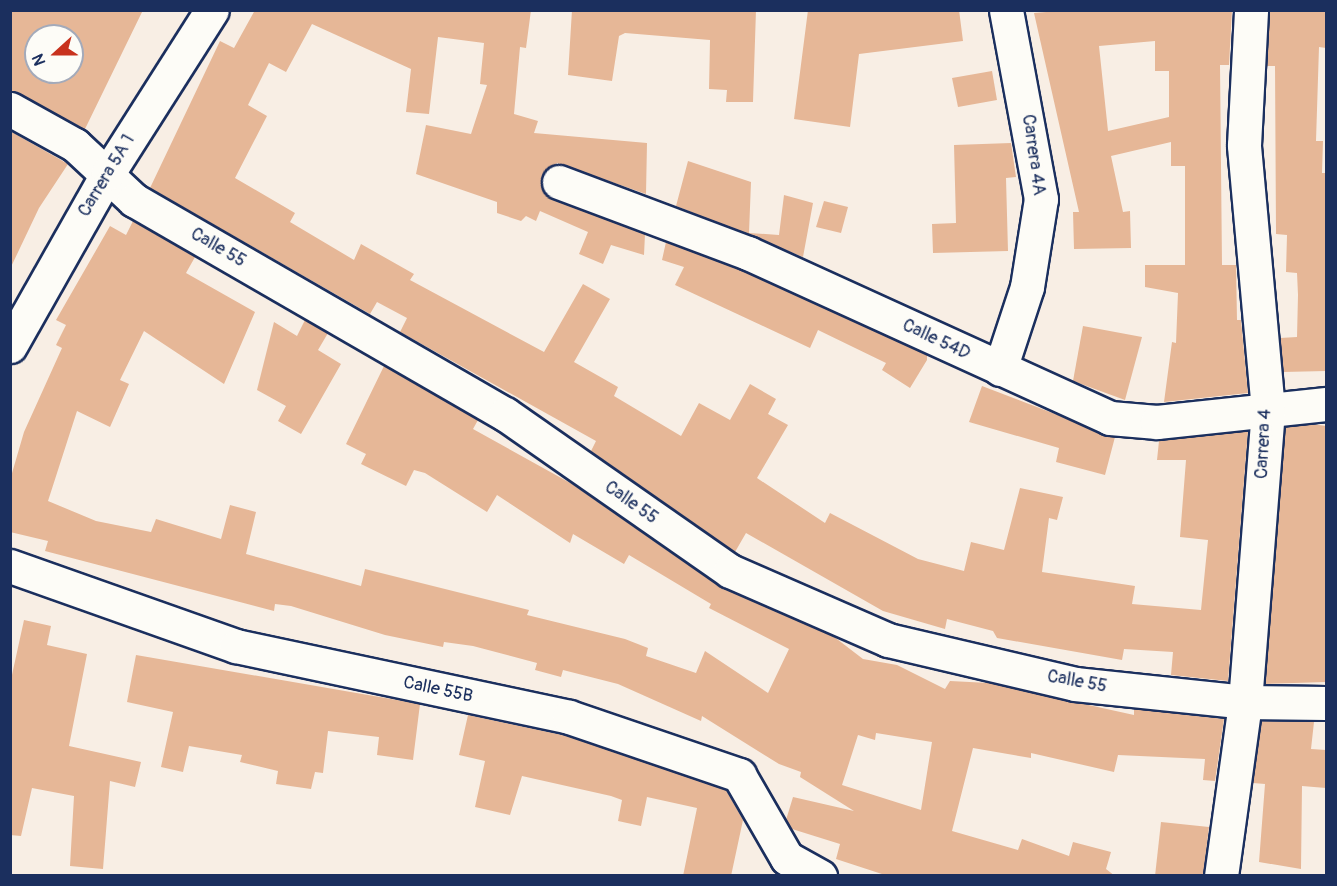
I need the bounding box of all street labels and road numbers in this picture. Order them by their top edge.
street label: Carrera 4A [1017,113,1049,197]
street label: Carrera 5A 1 [74,131,140,221]
street label: Calle 55 [186,224,250,272]
street label: Calle 54D [899,315,973,365]
street label: Carrera 4 [1251,408,1277,480]
street label: Calle 55 [600,477,662,529]
street label: Calle 55 [1045,666,1109,698]
street label: Calle 55B [401,672,475,708]

